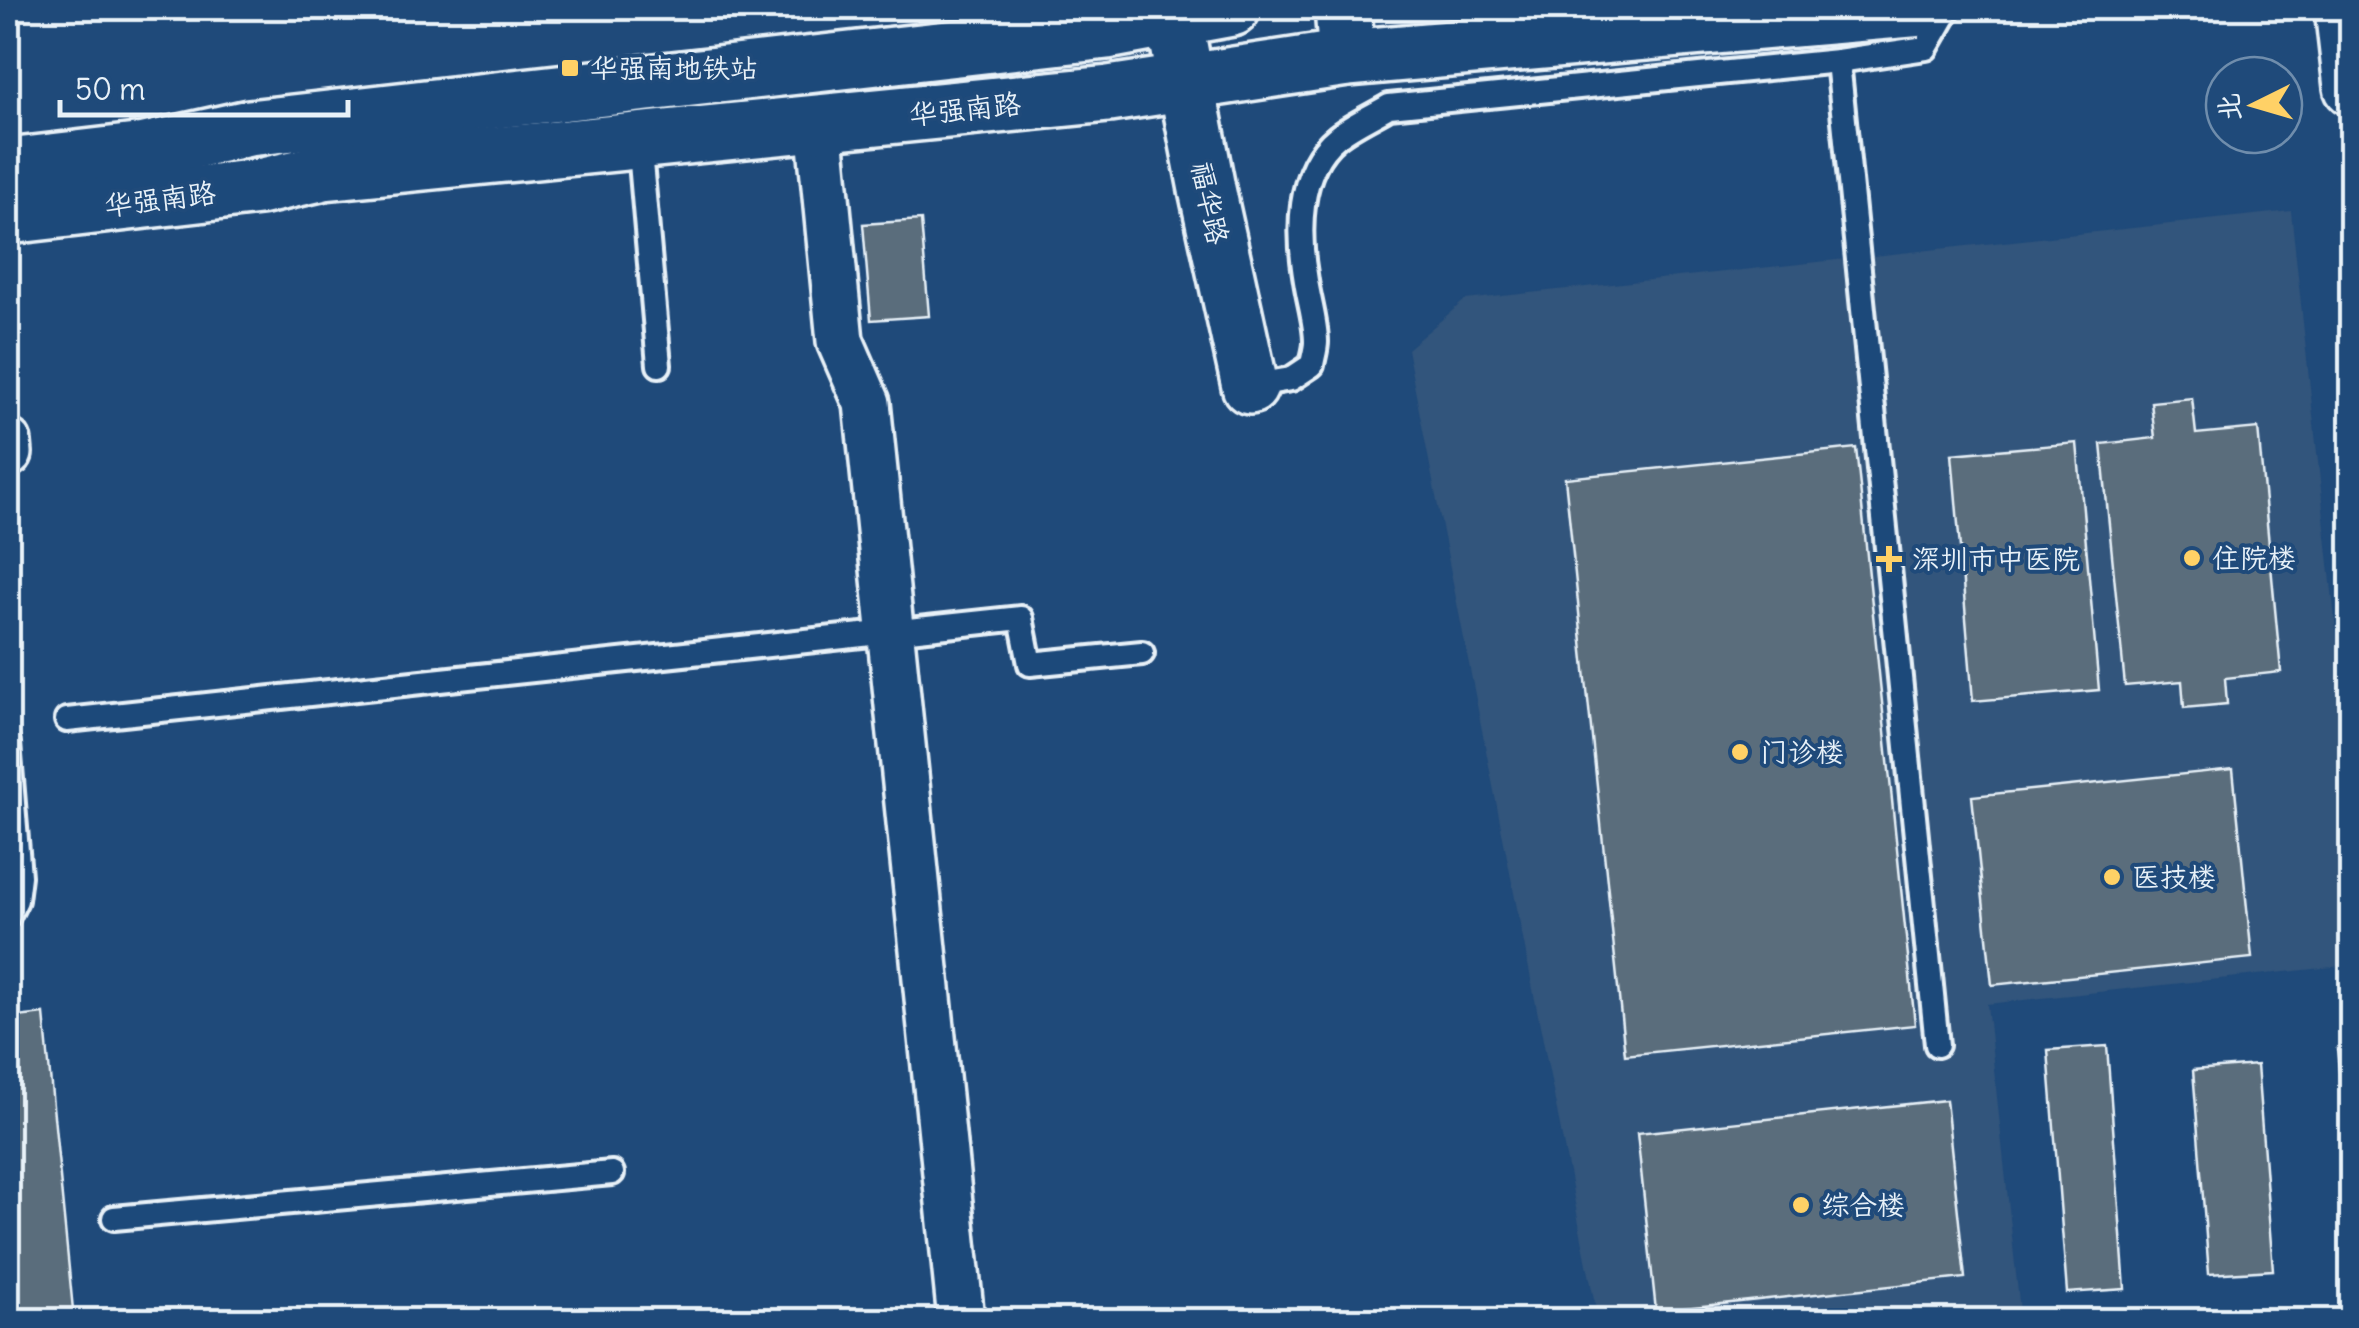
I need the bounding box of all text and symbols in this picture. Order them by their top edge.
place label: 华强南地铁站 [590,50,758,86]
scale bar [60,55,348,117]
north arrow [2204,55,2304,155]
marker: 华强南地铁站 [559,57,581,79]
text: 50 m [75,70,145,108]
street label: 华强南路 [907,85,1023,133]
text: 北 [2210,92,2248,123]
street label: 福华路 [1184,158,1236,248]
street label: 华强南路 [102,174,218,224]
place label: 住院楼 [2212,540,2296,576]
place label: 深圳市中医院 [1912,541,2080,577]
marker: 深圳市中医院 [1876,546,1902,572]
marker: 住院楼 [2181,547,2203,569]
place label: 门诊楼 [1760,734,1844,770]
marker: 门诊楼 [1729,741,1751,763]
place label: 医技楼 [2132,859,2216,895]
marker: 医技楼 [2101,866,2123,888]
place label: 综合楼 [1821,1187,1905,1223]
marker: 综合楼 [1790,1194,1812,1216]

